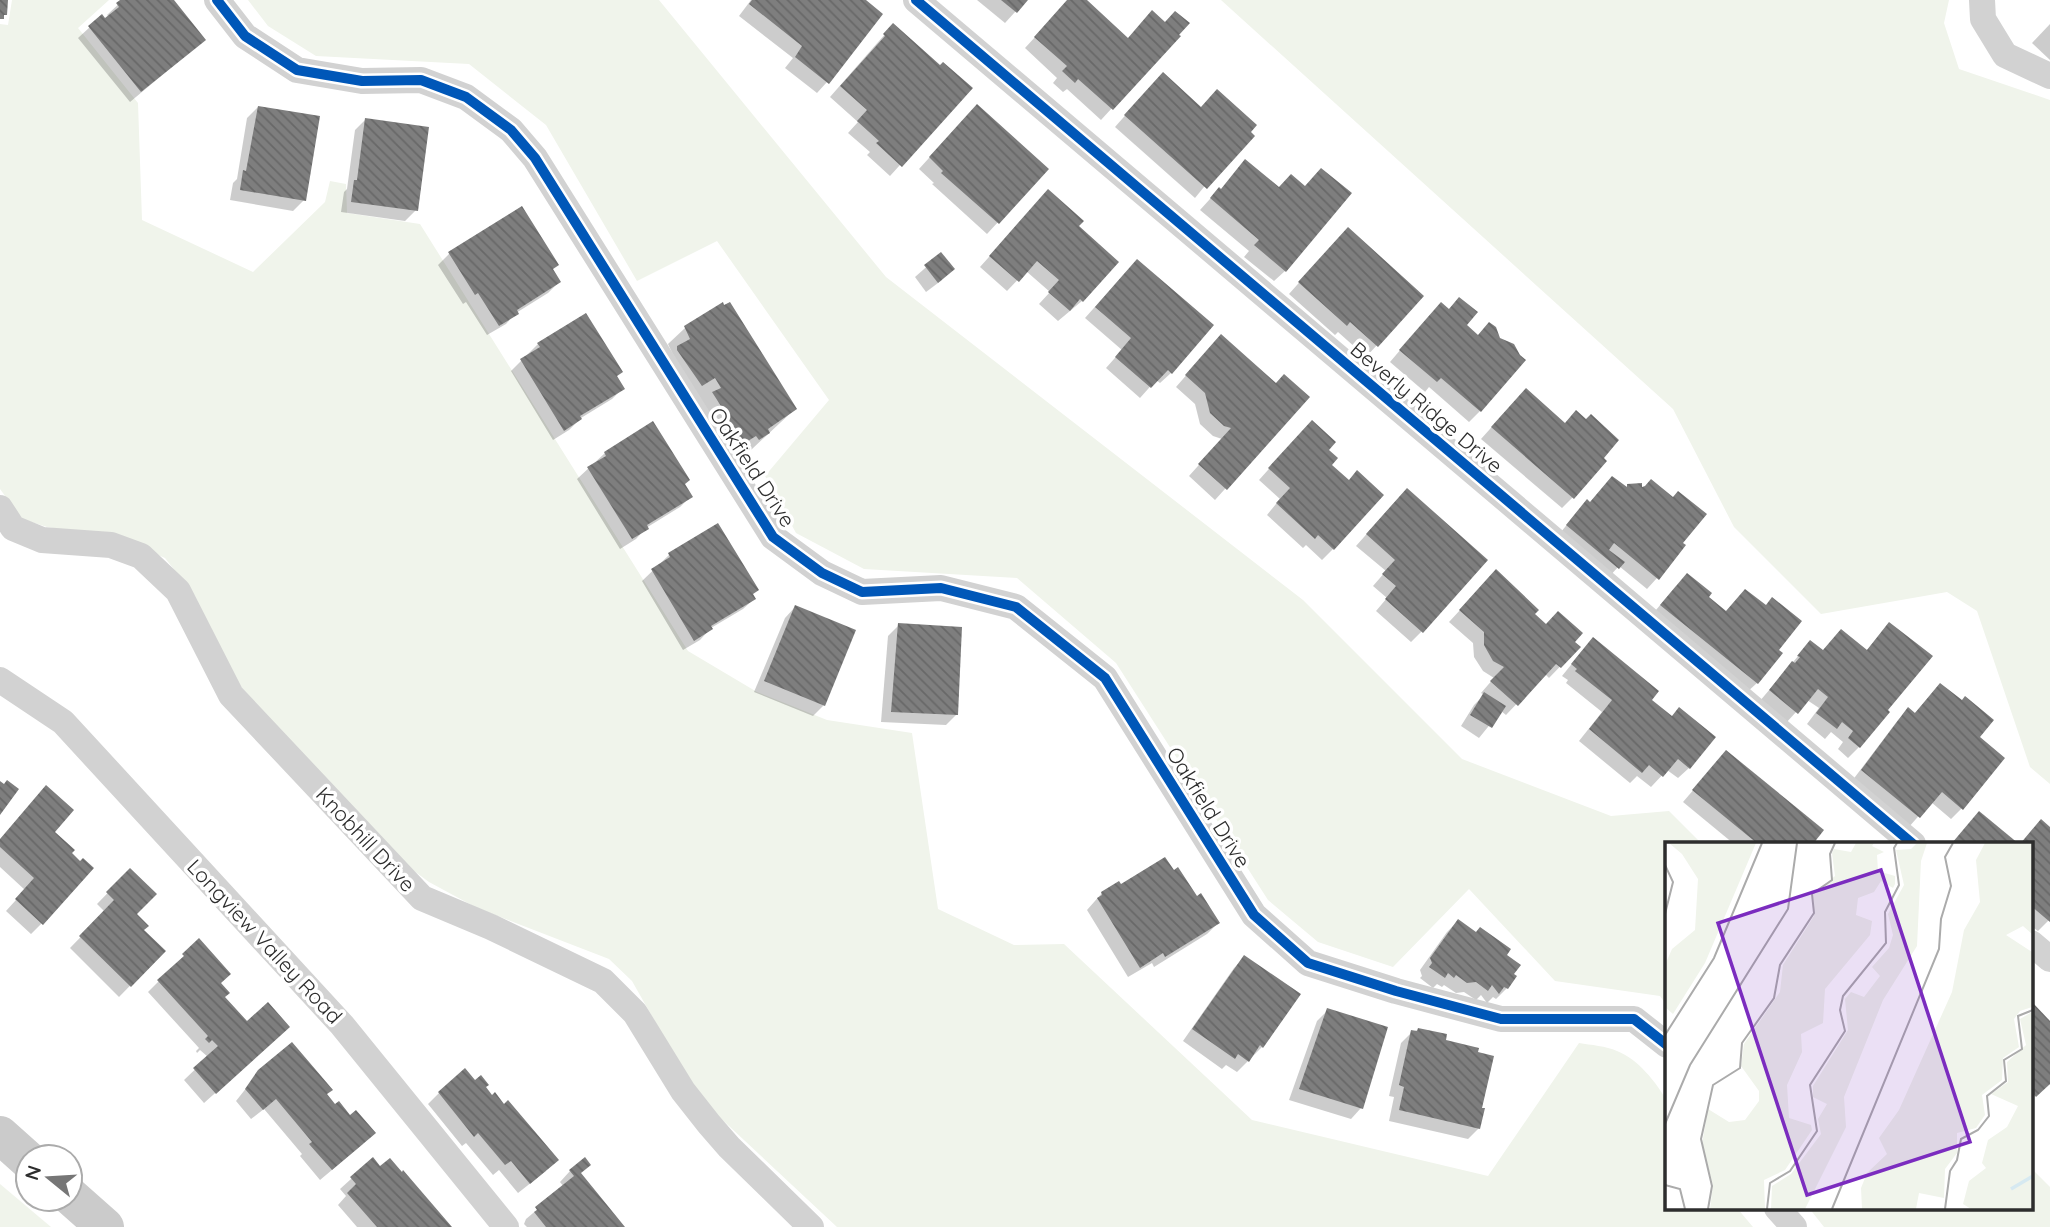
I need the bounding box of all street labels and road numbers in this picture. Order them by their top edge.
street label: Beverly Ridge Drive [1346,336,1508,478]
street label: Oakfield Drive [705,402,801,532]
street label: Oakfield Drive [1162,742,1256,872]
street label: Knobhill Drive [311,781,421,897]
street label: Longview Valley Road [182,853,348,1029]

